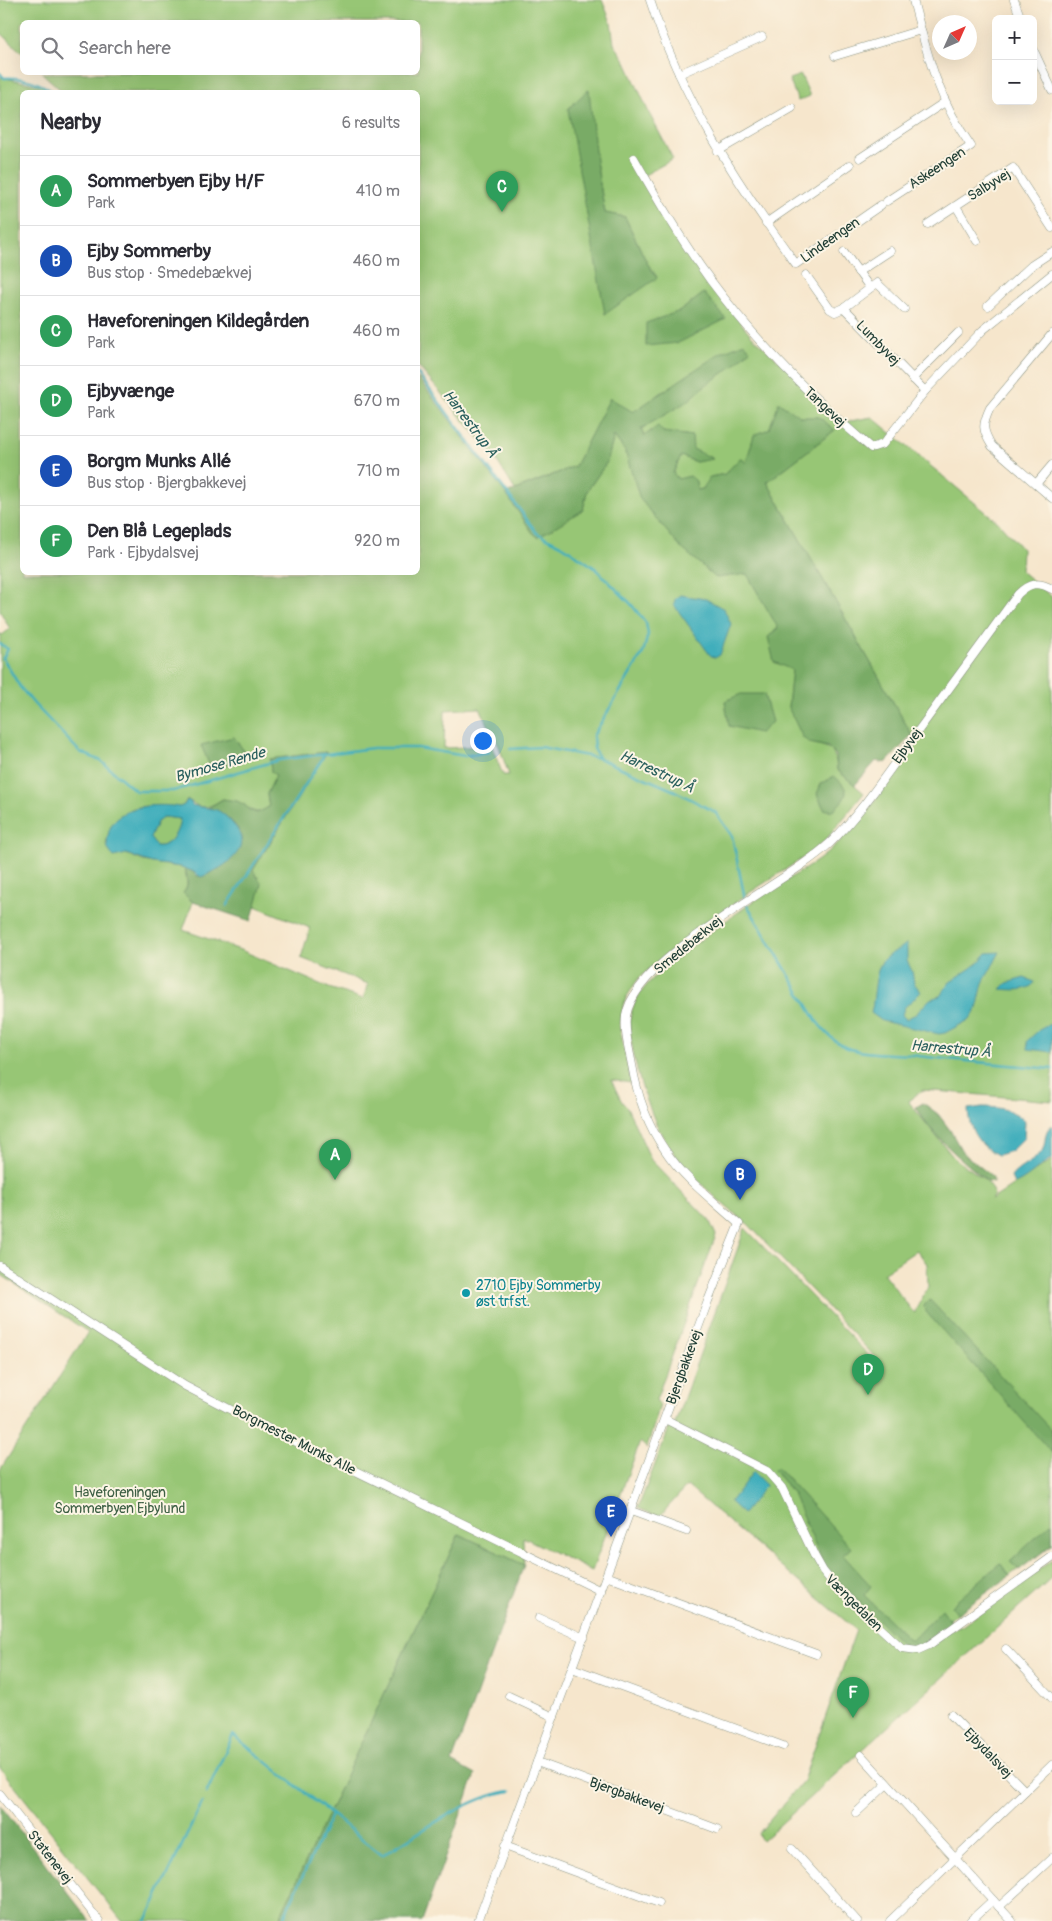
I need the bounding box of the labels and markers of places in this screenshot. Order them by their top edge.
pin: C [486,171,518,212]
pin: A [319,1139,351,1180]
pin: B [724,1159,756,1200]
place label: 2710 Ejby Sommerby øst trfst. [476,1277,601,1310]
marker: 2710 Ejby Sommerby øst trfst. [460,1287,472,1299]
pin: D [852,1354,884,1395]
pin: E [595,1496,627,1537]
pin: F [837,1677,869,1718]

